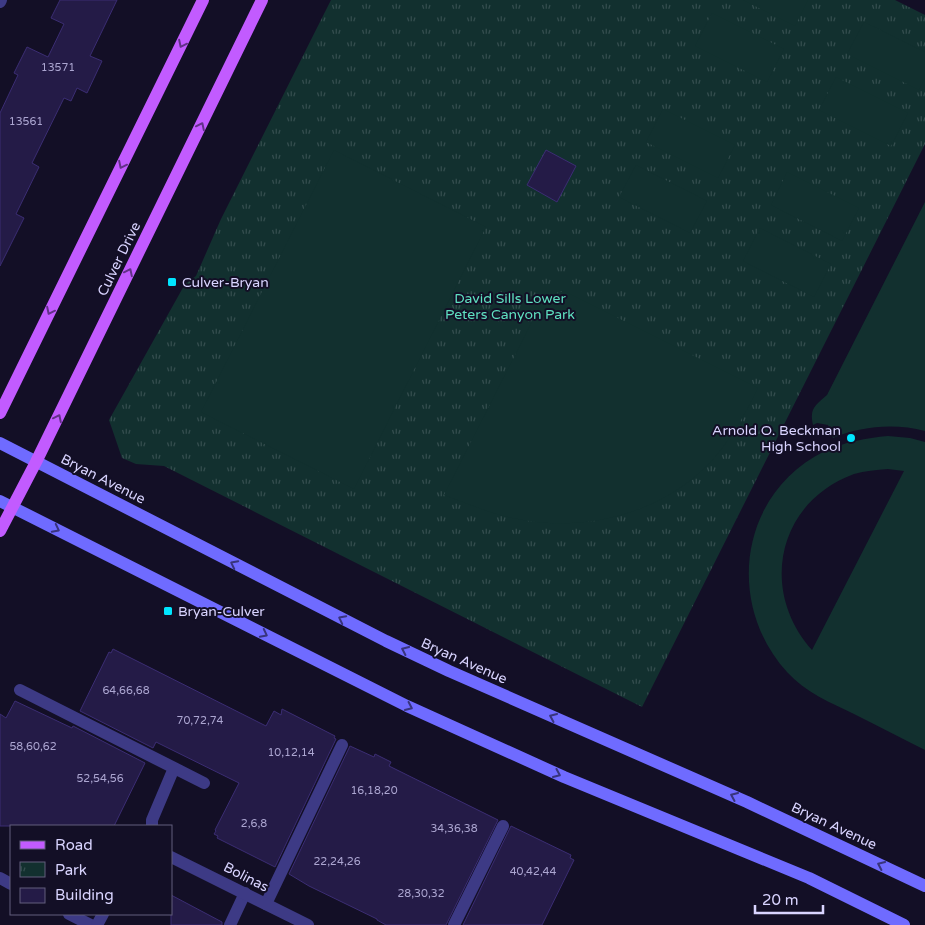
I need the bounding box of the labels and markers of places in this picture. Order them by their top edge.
place label: Culver-Bryan [182,274,269,291]
marker: Culver-Bryan [166,276,178,288]
place label: Arnold O. Beckman High School [712,422,841,455]
marker: Arnold O. Beckman High School [845,432,857,444]
place label: Bryan-Culver [178,603,265,620]
marker: Bryan-Culver [162,605,174,617]

